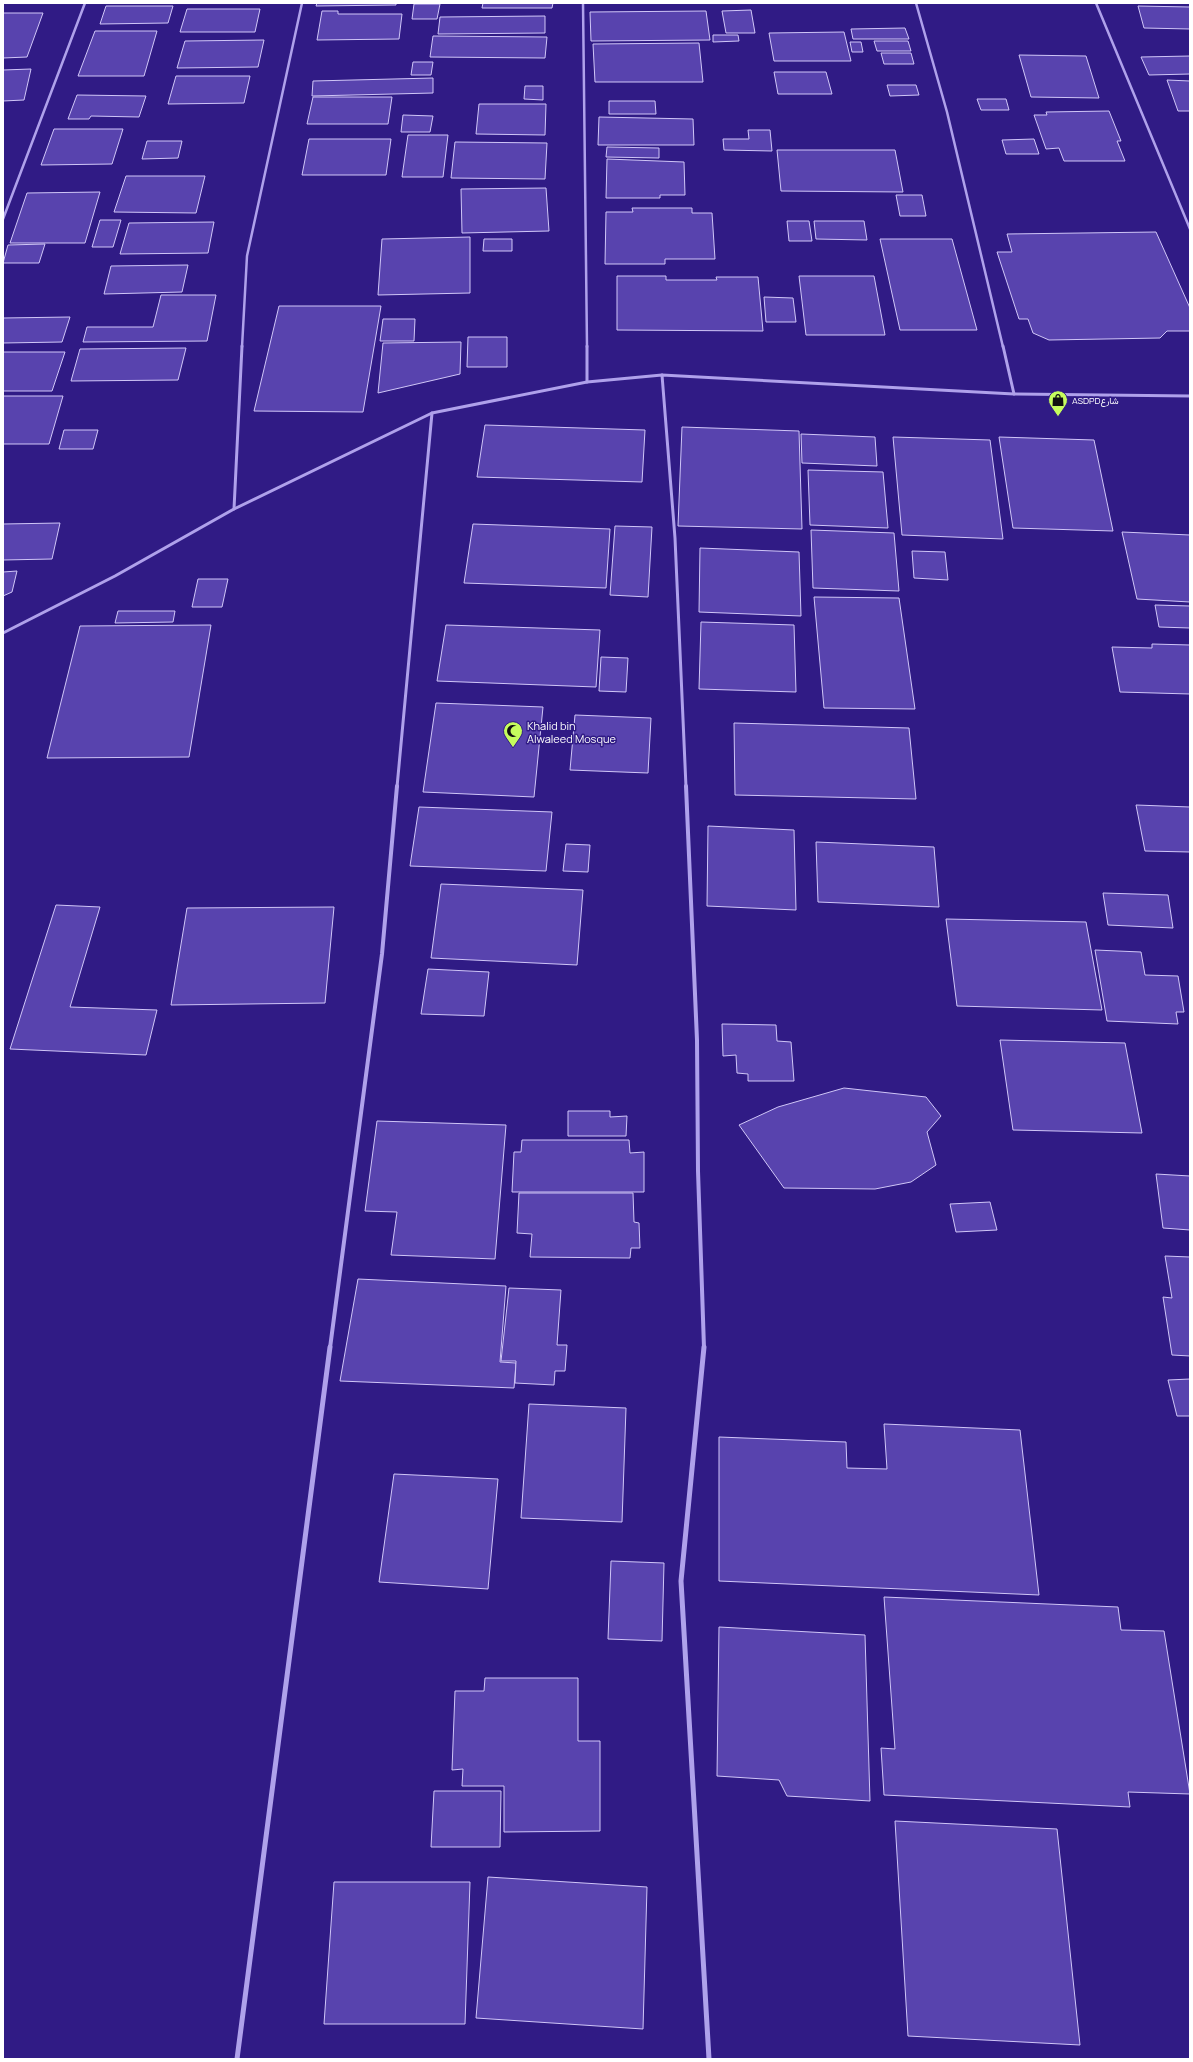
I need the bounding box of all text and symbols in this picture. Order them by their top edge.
shop icon: ASDPDشارع [1047,389,1069,417]
place label: ASDPDشارع [1072,394,1119,407]
place label: Khalid bin Alwaleed Mosque [527,718,616,746]
mosque icon: Khalid bin Alwaleed Mosque [502,720,524,748]

